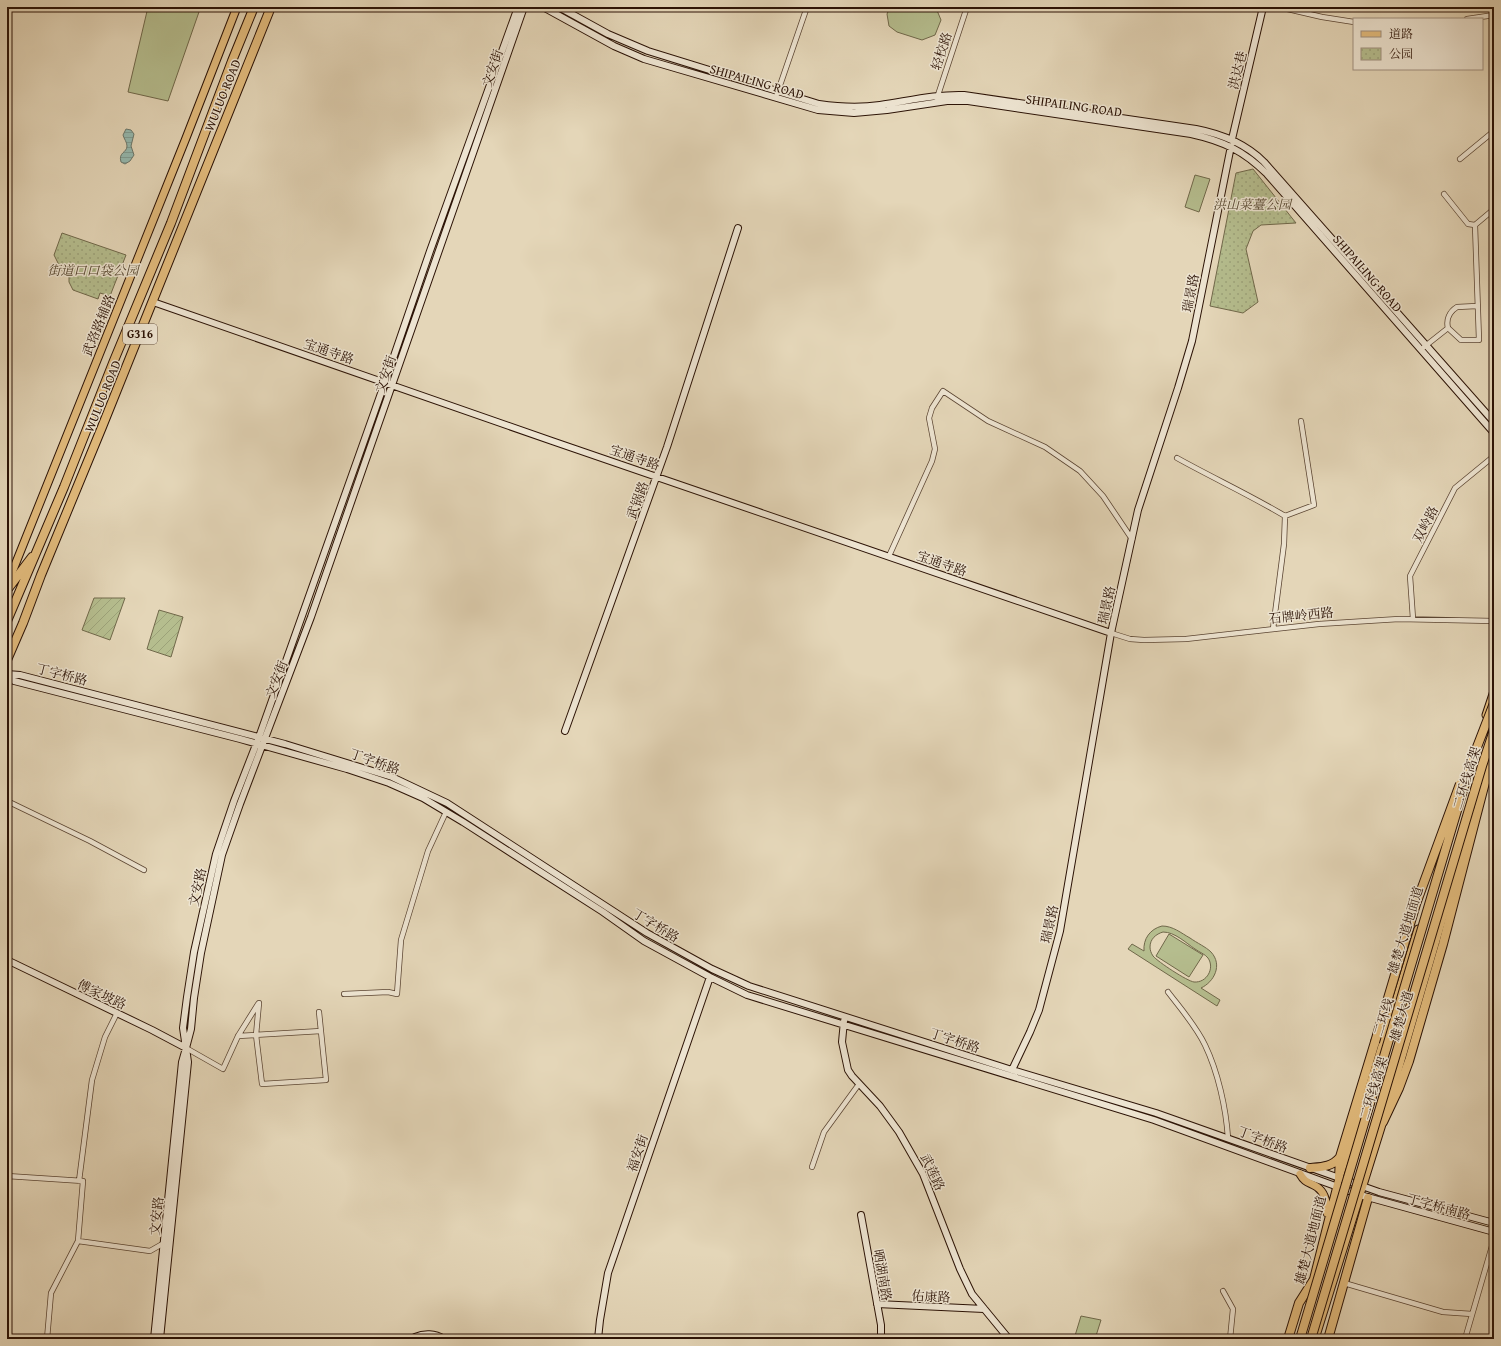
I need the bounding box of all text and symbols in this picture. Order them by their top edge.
legend [1353,18,1483,70]
text: 道路 [1389,25,1413,42]
street label: 轻校路 [926,30,957,73]
text: 公园 [1389,45,1413,62]
street label: 文安街 [477,47,508,90]
street label: 洪达巷 [1224,49,1251,91]
street label: WULUO ROAD [199,56,246,134]
street label: SHIPAILING ROAD [708,59,806,104]
street label: SHIPAILING ROAD [1024,89,1123,122]
park label: 洪山菜薹公园 [1213,195,1293,214]
street label: SHIPAILING ROAD [1329,230,1407,316]
park label: 街道口口袋公园 [47,261,140,280]
street label: 瑞景路 [1177,272,1204,314]
street label: 武珞路辅路 [77,291,119,359]
road number: G316 [123,324,157,344]
street label: 宝通寺路 [301,334,357,369]
street label: 文安街 [370,353,401,396]
street label: WULUO ROAD [79,357,126,435]
street label: 宝通寺路 [607,440,663,475]
street label: 武锅路 [622,479,653,522]
street label: 双岭路 [1408,503,1443,546]
street label: 宝通寺路 [914,546,970,581]
street label: 瑞景路 [1093,584,1120,626]
street label: 石牌岭西路 [1268,603,1334,628]
street label: 文安街 [261,658,292,701]
street label: 丁字桥路 [34,659,89,690]
street label: 丁字桥路 [347,744,403,779]
street label: 二环线高架 [1448,744,1485,812]
street label: 文安路 [184,866,211,908]
street label: 雄楚大道地面道 [1383,884,1428,976]
street label: 瑞景路 [1036,903,1063,945]
street label: 丁字桥路 [629,904,683,947]
street label: 傅家坡路 [74,975,129,1014]
street label: 雄楚大道 [1385,989,1418,1044]
street label: 二环线 [1369,996,1398,1039]
street label: 丁字桥路 [927,1023,983,1058]
street label: 二环线高架 [1355,1054,1392,1122]
street label: 丁字桥路 [1235,1122,1291,1157]
street label: 福安街 [622,1132,653,1175]
street label: 武莲路 [916,1151,949,1194]
street label: 丁字桥南路 [1405,1189,1473,1224]
street label: 雄楚大道地面道 [1290,1194,1331,1287]
street label: 文安路 [145,1196,168,1236]
street label: 晒湖南路 [869,1248,896,1302]
street label: 佑康路 [911,1286,951,1307]

